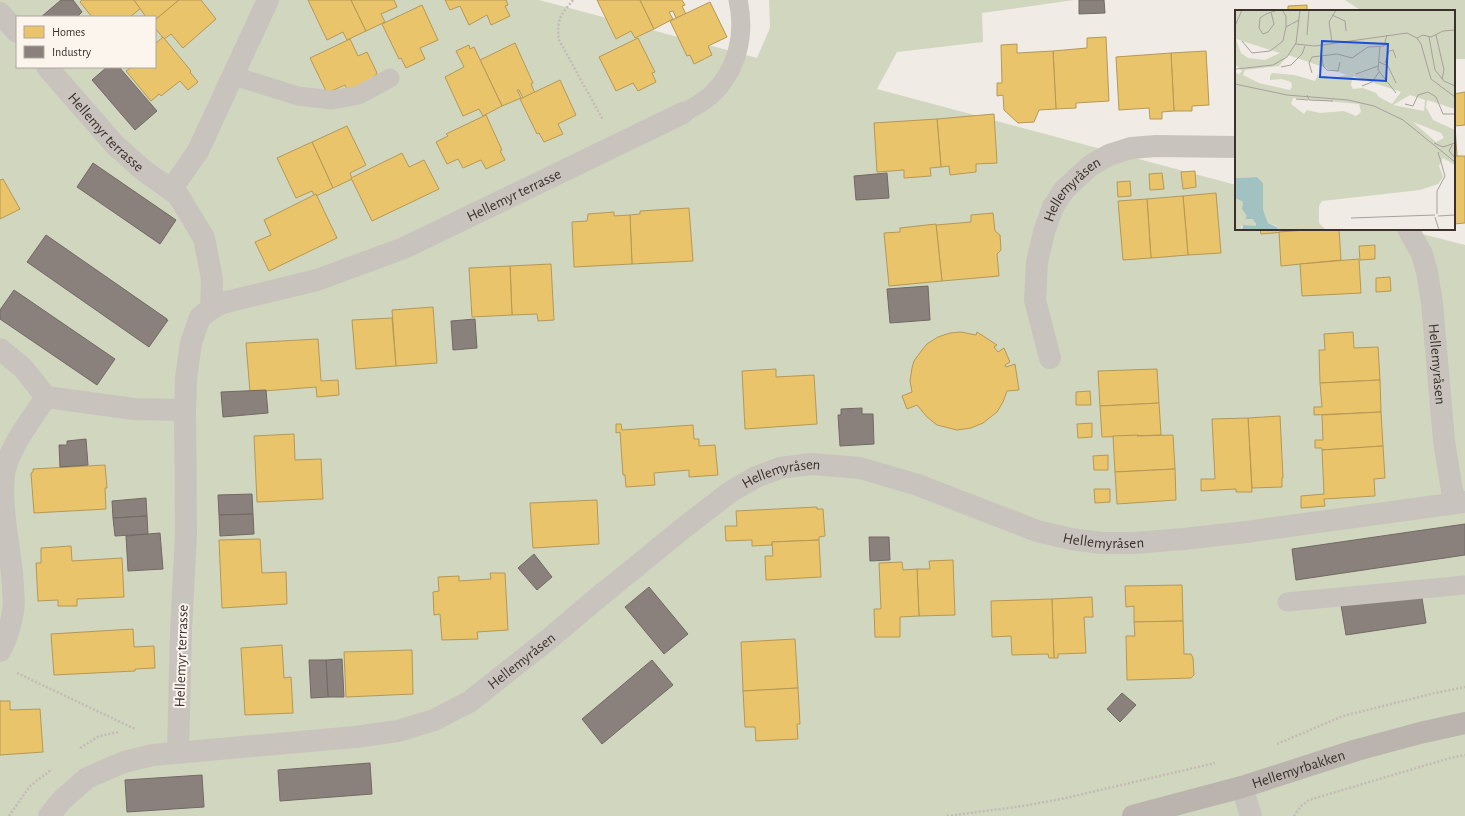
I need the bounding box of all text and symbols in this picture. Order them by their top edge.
inset map [1235,10,1455,230]
legend [16,16,156,68]
text: Homes [52,26,85,38]
text: Industry [52,46,91,59]
street label: Hellemyr terrasse [65,90,147,175]
street label: Hellemyråsen [1041,155,1103,224]
street label: Hellemyr terrasse [465,166,564,224]
street label: Hellemyråsen [1426,323,1448,405]
street label: Hellemyråsen [740,457,821,491]
street label: Hellemyråsen [1061,530,1145,551]
street label: Hellemyr terrasse [172,604,191,708]
street label: Hellemyråsen [485,630,558,692]
street label: Hellemyrbakken [1250,747,1347,791]

